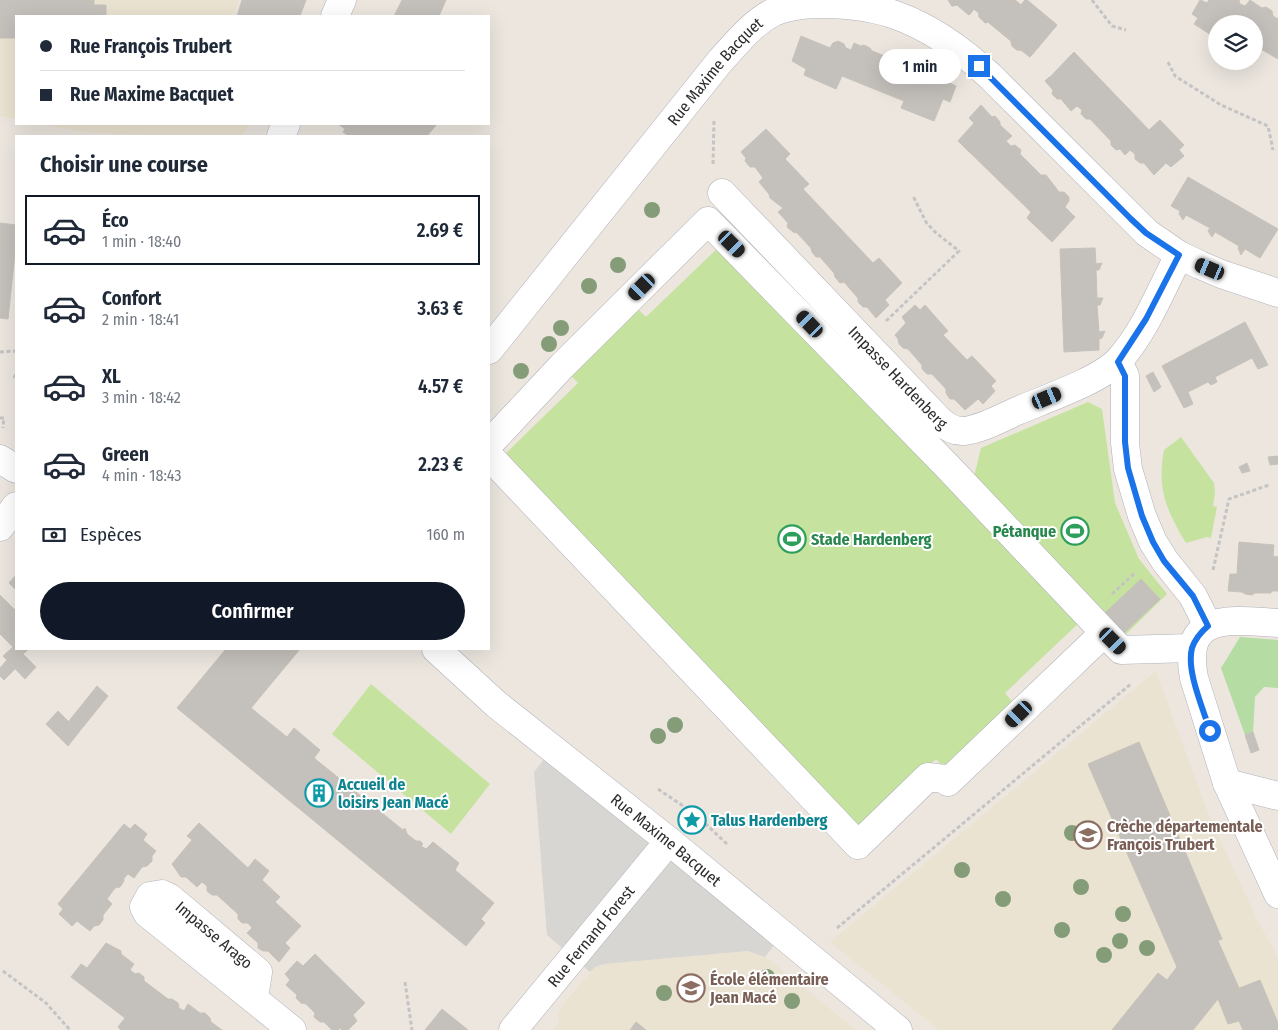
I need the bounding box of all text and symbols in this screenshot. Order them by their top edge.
street label: Rue Maxime Bacquet [663,13,767,129]
map controls [1208,15,1263,70]
button: layers [1208,15,1263,70]
text: Rue François Trubert [70,35,232,58]
callout: 1 min [879,48,962,84]
route end [968,55,990,77]
text: 1 min [903,57,937,76]
text: Rue Maxime Bacquet [70,83,234,106]
text: Choisir une course [40,151,208,178]
icon: car [42,208,87,253]
text: Éco [102,209,129,232]
text: 2.69 € [417,219,463,242]
car [716,228,747,260]
text: 1 min · 18:40 [102,232,181,251]
car [1193,256,1226,282]
car [626,271,657,303]
icon: car [42,286,87,331]
text: Confort [102,287,162,310]
text: 3.63 € [417,297,463,320]
car [794,308,825,340]
text: 2 min · 18:41 [102,310,179,329]
street label: Impasse Hardenberg [845,322,952,433]
icon: car [42,364,87,409]
text: XL [102,365,121,388]
text: 4.57 € [418,375,463,398]
car [1030,385,1063,411]
text: 3 min · 18:42 [102,388,181,407]
icon: car [42,442,87,487]
text: Green [102,443,149,466]
text: 2.23 € [418,453,463,476]
text: 4 min · 18:43 [102,466,181,485]
sports icon: Pétanque [1060,516,1090,546]
icon: cash [40,521,68,549]
place label: Pétanque [993,522,1056,541]
text: Espèces [80,523,142,546]
sports icon: Stade Hardenberg [777,524,807,554]
text: 160 m [426,525,465,544]
place label: Stade Hardenberg [811,530,932,549]
button: Confirmer [40,582,465,640]
car [1097,625,1128,657]
car [1002,698,1035,730]
route start [1199,720,1221,742]
place label: Accueil de loisirs Jean Macé [337,775,449,812]
building icon: Accueil de loisirs Jean Macé [304,778,334,808]
street label: Rue Maxime Bacquet [607,789,726,890]
place icon: Talus Hardenberg [677,805,707,835]
place label: Talus Hardenberg [711,811,828,830]
place label: Crèche départementale François Trubert [1107,817,1263,855]
school or university icon: Crèche départementale François Trubert [1073,820,1103,850]
street label: Rue Fernand Forest [543,881,639,990]
street label: Impasse Arago [172,897,256,973]
place label: École élémentaire Jean Macé [709,969,829,1007]
school or university icon: École élémentaire Jean Macé [676,973,706,1003]

